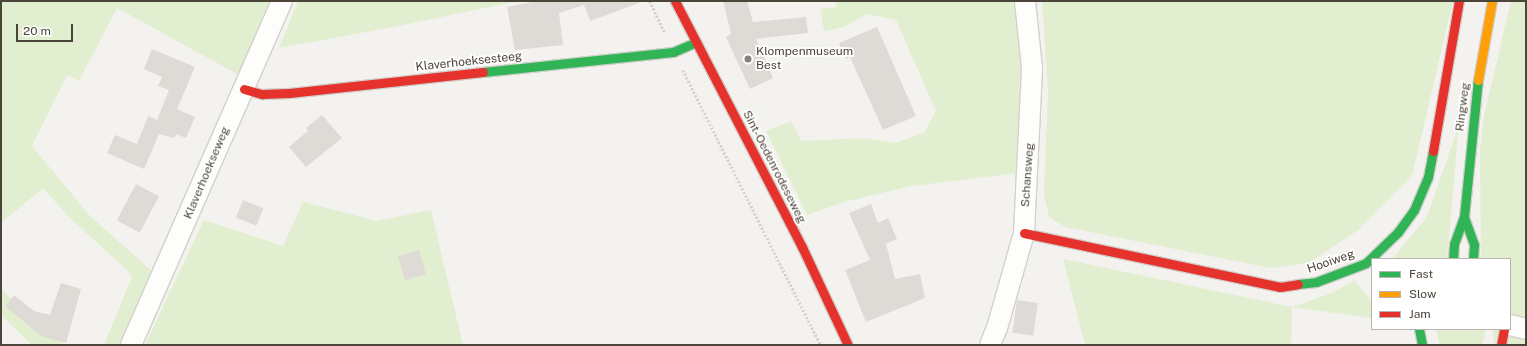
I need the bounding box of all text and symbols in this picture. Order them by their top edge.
scale bar [18,16,75,42]
text: 20 m [23,24,51,38]
place label: Klompenmuseum Best [756,45,853,73]
street label: Klaverhoeksesteeg [415,49,523,75]
marker: Klompenmuseum Best [743,54,753,64]
street label: Ringweg [1453,82,1473,132]
street label: Sint-Oedenrodeseweg [739,108,809,226]
street label: Klaverhoekseweg [181,125,233,221]
street label: Schansweg [1019,142,1037,208]
street label: Hooiweg [1305,247,1357,277]
legend [1371,258,1511,330]
text: Fast [1409,267,1433,281]
text: Slow [1409,287,1436,301]
text: Jam [1409,307,1431,321]

